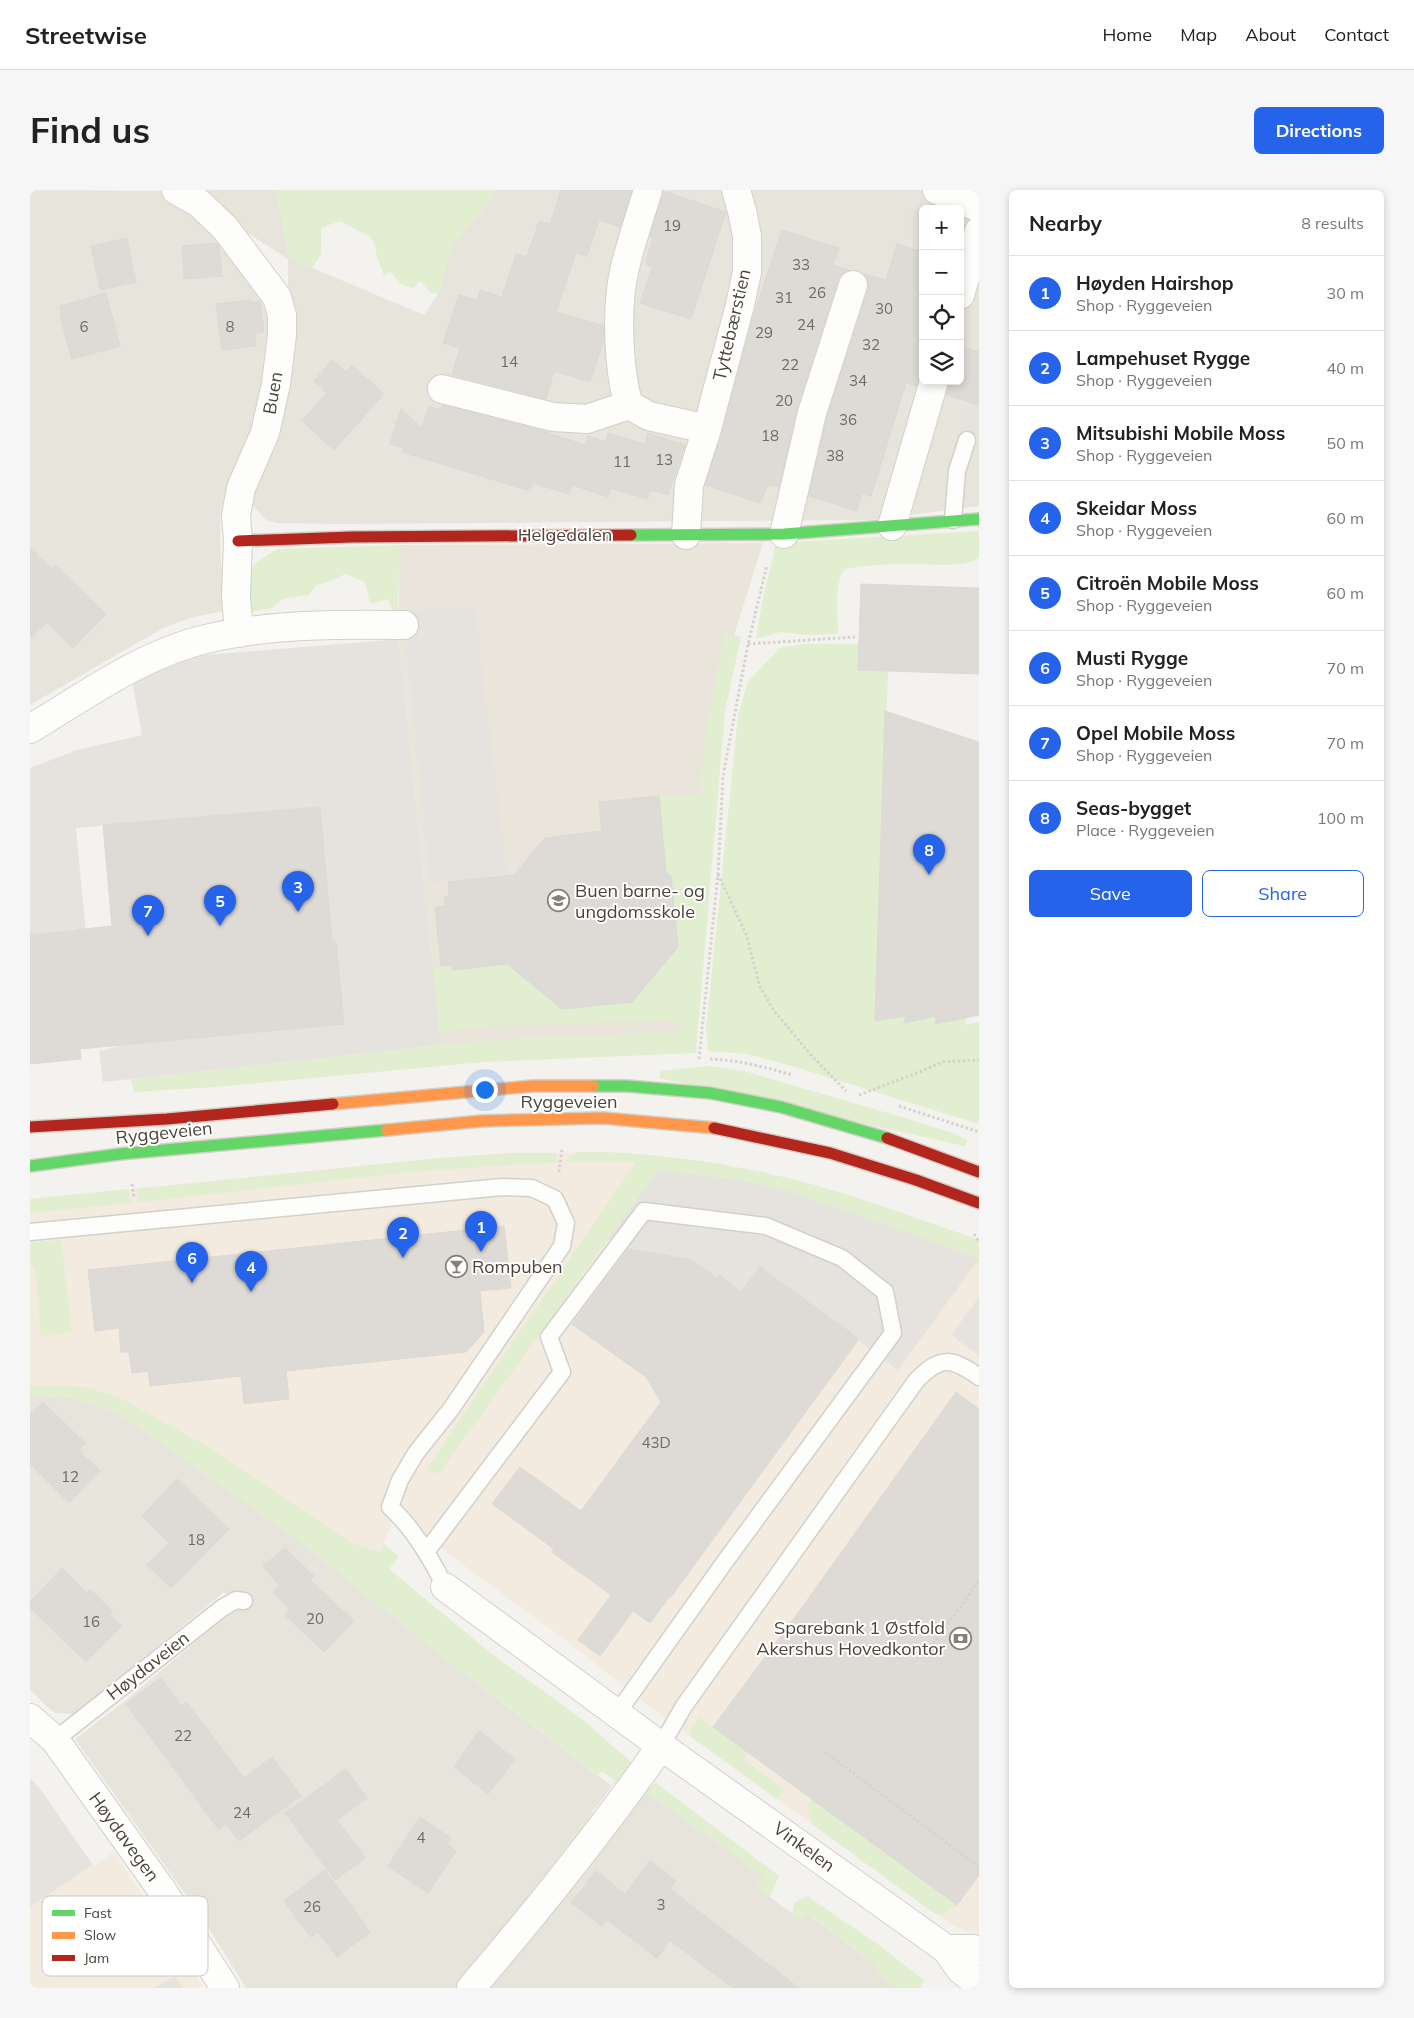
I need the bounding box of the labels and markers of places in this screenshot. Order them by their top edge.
pin: 8 [913,834,945,875]
pin: 3 [282,871,314,912]
place label: Buen barne- og ungdomsskole [575,879,705,923]
pin: 5 [204,885,236,926]
school or university icon: Buen barne- og ungdomsskole [547,889,571,913]
pin: 7 [132,895,164,936]
pin: 1 [465,1211,497,1252]
pin: 2 [387,1217,419,1258]
pin: 6 [176,1242,208,1283]
pin: 4 [235,1251,267,1292]
bar icon: Rompuben [444,1255,468,1279]
place label: Rompuben [472,1255,563,1278]
place label: Sparebank 1 Østfold Akershus Hovedkontor [756,1616,945,1660]
bank icon: Sparebank 1 Østfold Akershus Hovedkontor [949,1626,973,1650]

